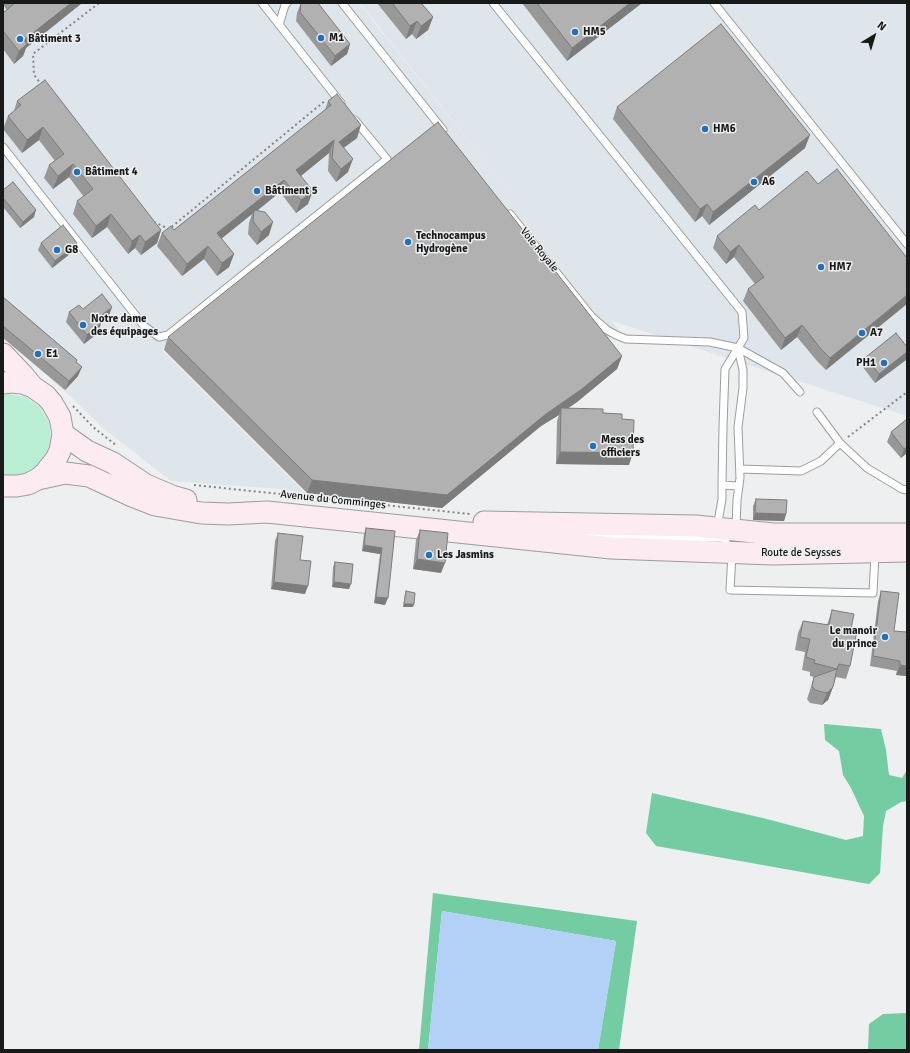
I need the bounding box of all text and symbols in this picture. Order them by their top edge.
north arrow [854,16,894,56]
text: N [875,19,889,34]
place label: HM5 [583,25,606,39]
marker: HM5 [570,27,580,37]
place label: M1 [329,31,344,45]
place label: Bâtiment 3 [28,32,81,46]
marker: M1 [316,33,326,43]
marker: Bâtiment 3 [15,34,25,44]
place label: HM6 [713,122,736,136]
marker: HM6 [700,124,710,134]
place label: Bâtiment 4 [85,165,138,179]
marker: Bâtiment 4 [72,167,82,177]
place label: A6 [762,175,775,189]
marker: A6 [749,177,759,187]
place label: Bâtiment 5 [265,184,318,198]
marker: Bâtiment 5 [252,186,262,196]
street label: Voie Royale [517,225,561,275]
place label: Technocampus Hydrogène [416,229,486,255]
marker: Technocampus Hydrogène [403,237,413,247]
place label: G8 [65,243,78,257]
marker: G8 [52,245,62,255]
place label: HM7 [829,260,852,274]
marker: HM7 [816,262,826,272]
place label: Notre dame des équipages [91,312,158,338]
marker: Notre dame des équipages [78,320,88,330]
place label: A7 [870,326,883,340]
marker: A7 [857,328,867,338]
place label: E1 [46,347,58,361]
marker: E1 [33,349,43,359]
place label: PH1 [856,356,876,370]
marker: PH1 [879,358,889,368]
place label: Mess des officiers [601,433,644,459]
marker: Mess des officiers [588,441,598,451]
street label: Avenue du Comminges [280,488,386,512]
street label: Route de Seysses [761,546,841,560]
place label: Les Jasmins [437,548,494,562]
marker: Les Jasmins [424,550,434,560]
place label: Le manoir du prince [830,624,877,650]
marker: Le manoir du prince [880,632,890,642]

